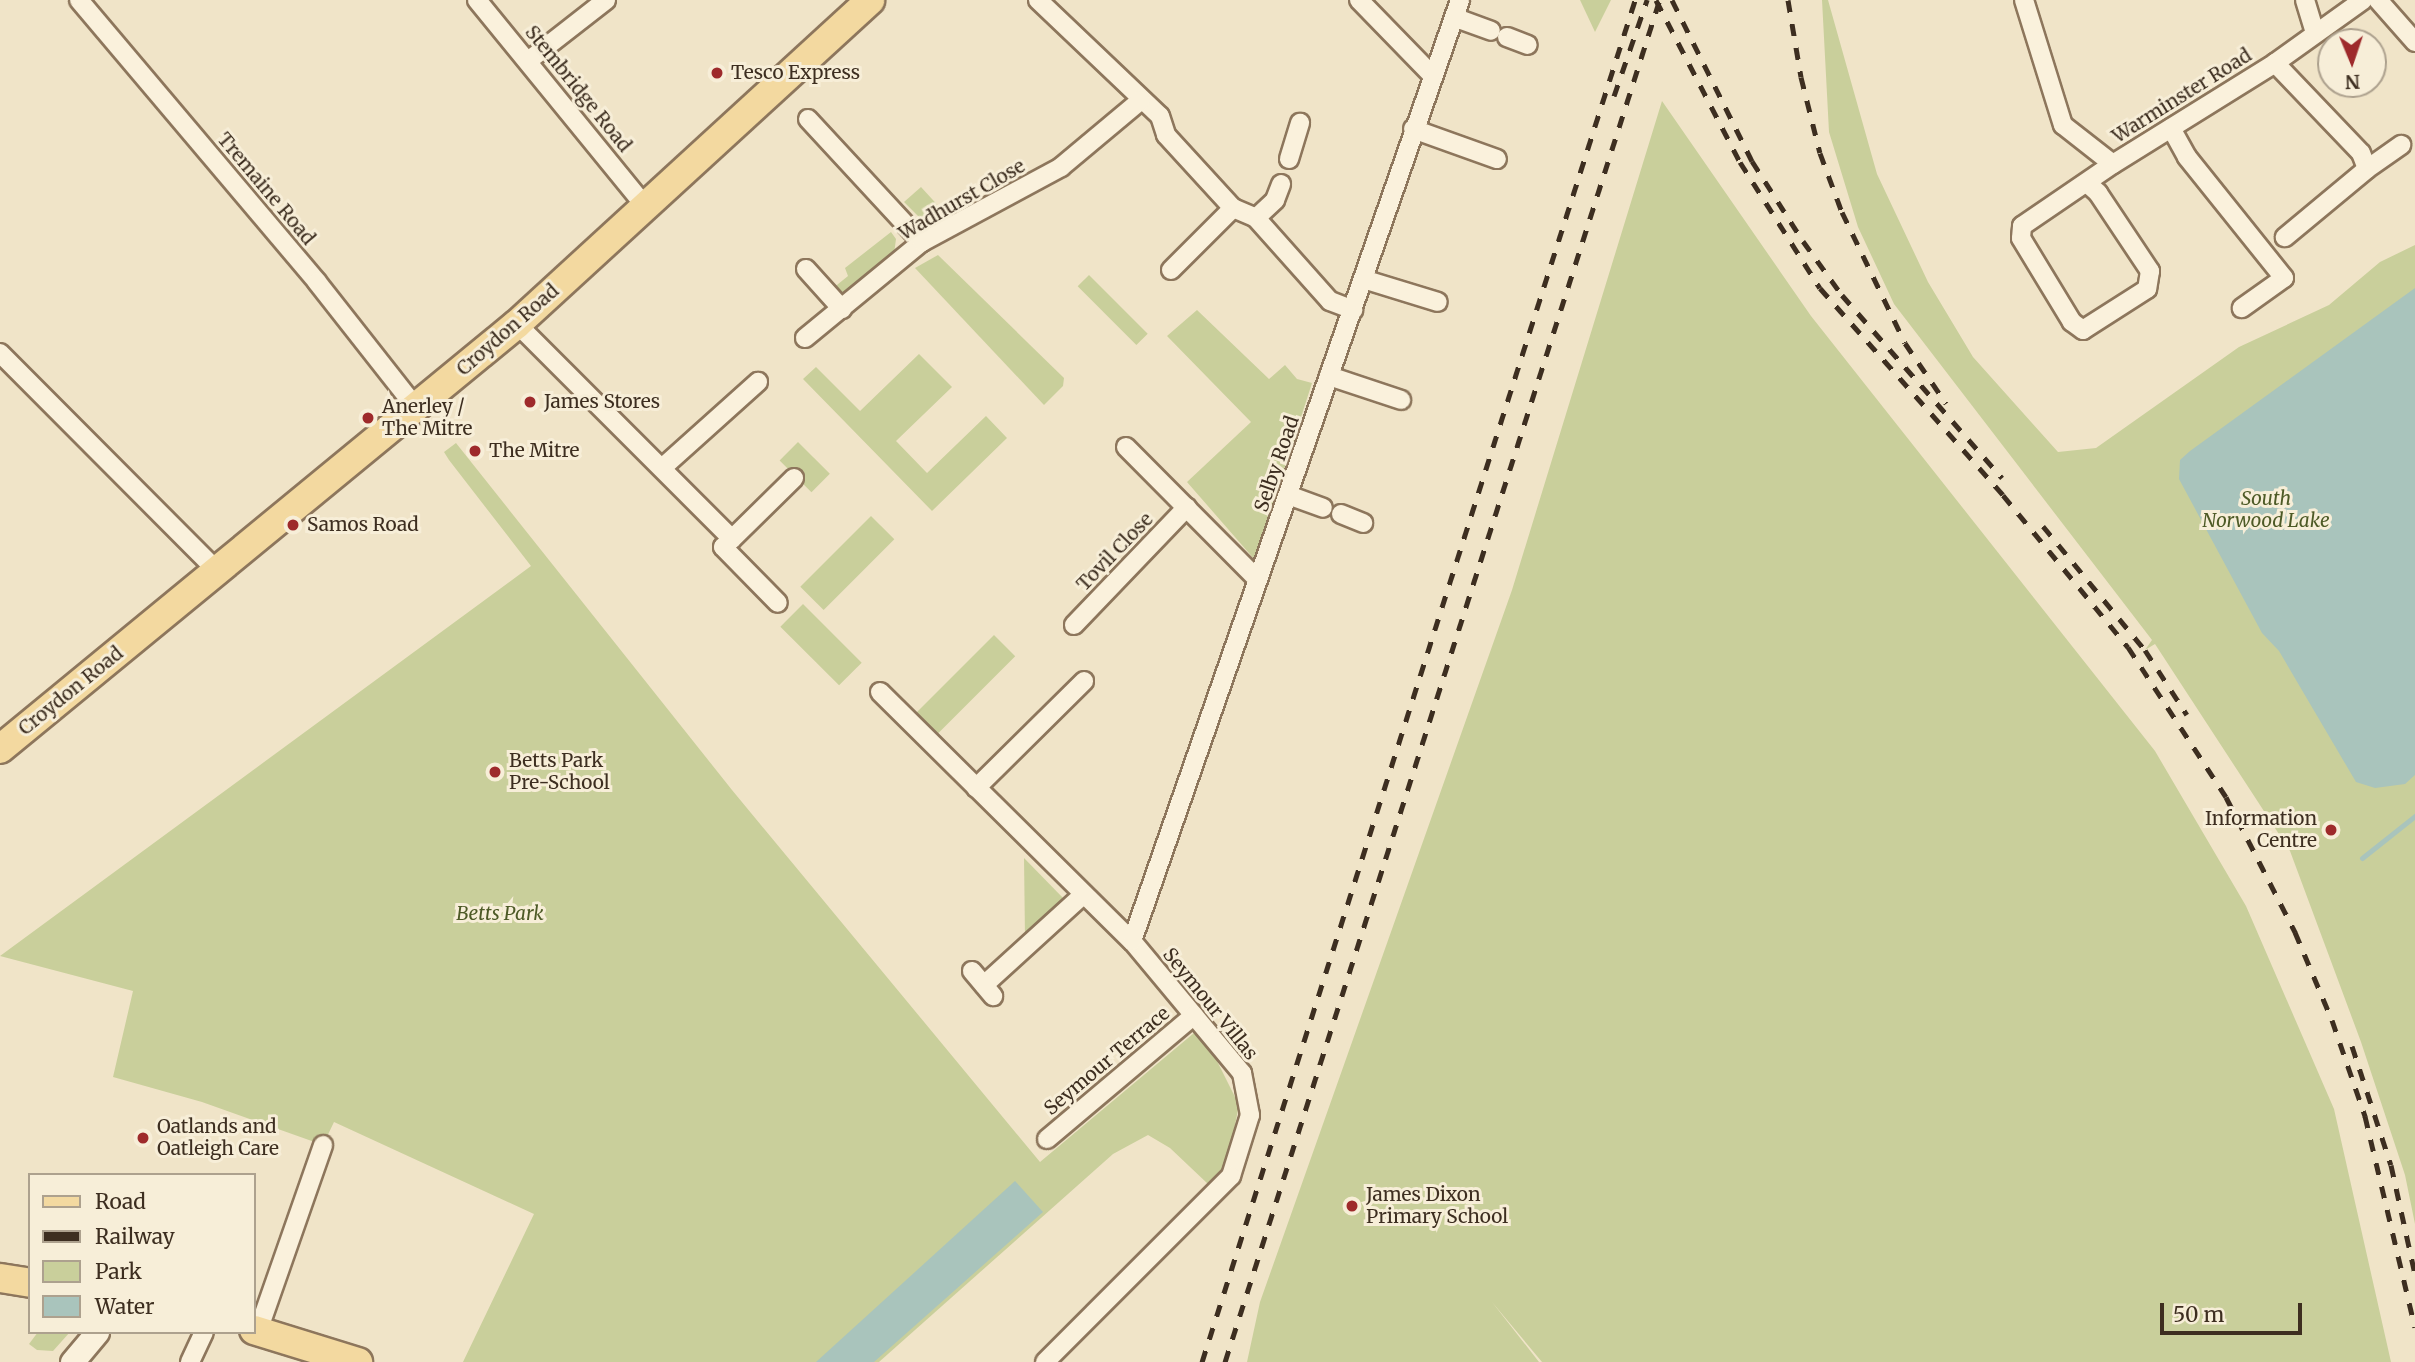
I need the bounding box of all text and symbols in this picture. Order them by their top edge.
street label: Stembridge Road [520,21,636,157]
north arrow [2317,28,2387,98]
street label: Warminster Road [2108,44,2256,148]
place label: Tesco Express [731,62,860,84]
marker: Tesco Express [709,65,725,81]
text: N [2345,70,2361,94]
street label: Tremaine Road [212,128,320,250]
street label: Wadhurst Close [895,155,1029,245]
street label: Croydon Road [452,279,564,381]
place label: James Stores [544,391,660,413]
marker: James Stores [522,394,538,410]
place label: Anerley / The Mitre [382,396,472,440]
marker: Anerley / The Mitre [360,410,376,426]
street label: Selby Road [1250,413,1304,515]
place label: The Mitre [489,440,579,462]
marker: The Mitre [467,443,483,459]
park label: South Norwood Lake [2202,488,2330,532]
street label: Tovil Close [1072,508,1158,596]
place label: Samos Road [307,514,419,536]
marker: Samos Road [285,517,301,533]
street label: Croydon Road [14,642,128,740]
place label: Betts Park Pre-School [509,750,610,794]
marker: Betts Park Pre-School [487,764,503,780]
place label: Information Centre [2205,808,2317,852]
marker: Information Centre [2323,822,2339,838]
park label: Betts Park [456,903,544,925]
street label: Seymour Villas [1158,943,1262,1065]
street label: Seymour Terrace [1040,1002,1174,1120]
place label: Oatlands and Oatleigh Care [157,1116,279,1160]
marker: Oatlands and Oatleigh Care [135,1130,151,1146]
legend [28,1173,256,1334]
place label: James Dixon Primary School [1366,1184,1508,1228]
text: Road [95,1188,146,1215]
marker: James Dixon Primary School [1344,1198,1360,1214]
text: Railway [95,1223,175,1250]
text: Park [95,1258,142,1285]
scale bar [2163,1288,2305,1332]
text: Water [95,1293,154,1320]
text: 50 m [2173,1301,2224,1328]

